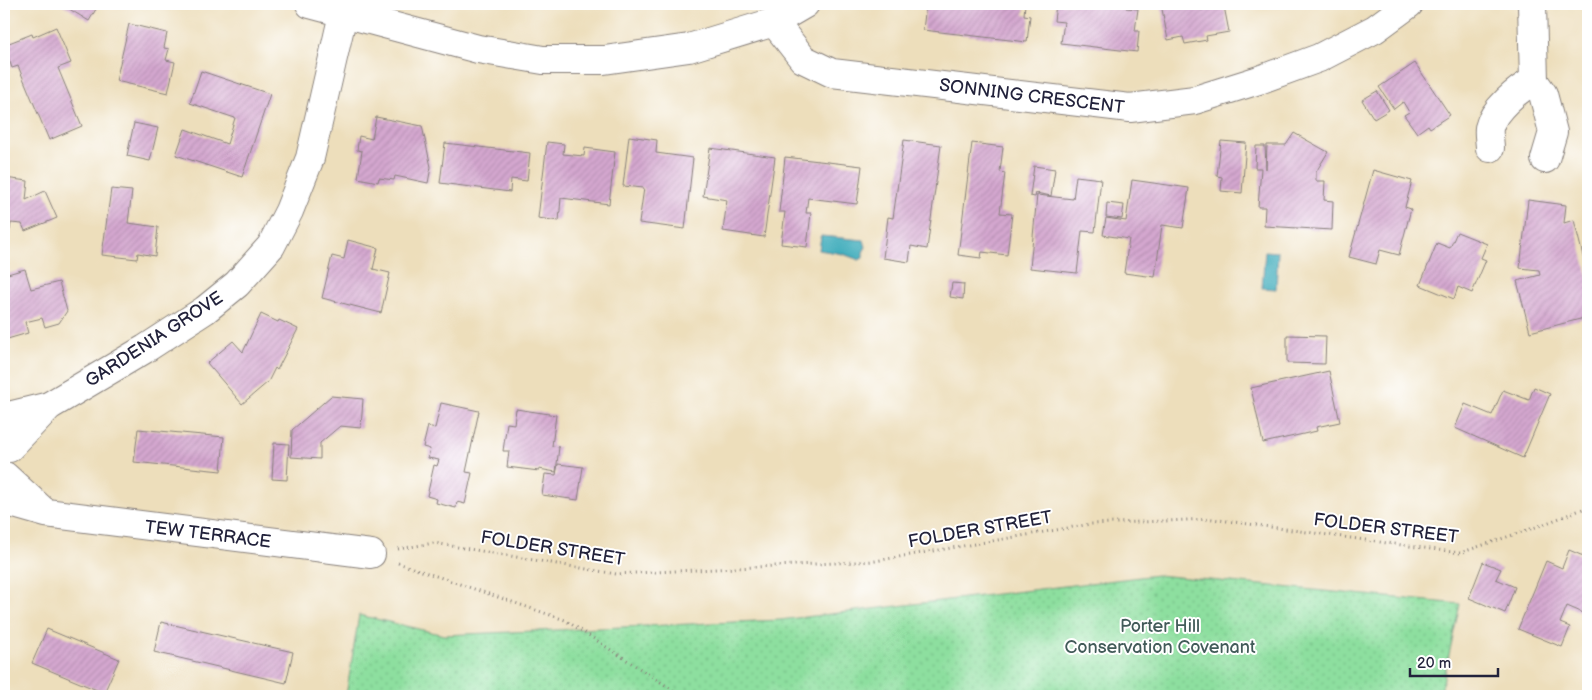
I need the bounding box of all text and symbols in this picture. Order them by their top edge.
street label: SONNING CRESCENT [938,75,1126,118]
street label: GARDENIA GROVE [82,287,227,392]
street label: FOLDER STREET [906,506,1054,552]
street label: FOLDER STREET [1312,509,1460,548]
street label: TEW TERRACE [144,516,272,553]
street label: FOLDER STREET [479,527,627,570]
park label: Porter Hill Conservation Covenant [1065,616,1256,658]
scale bar [1410,645,1497,677]
text: 20 m [1417,654,1451,673]

